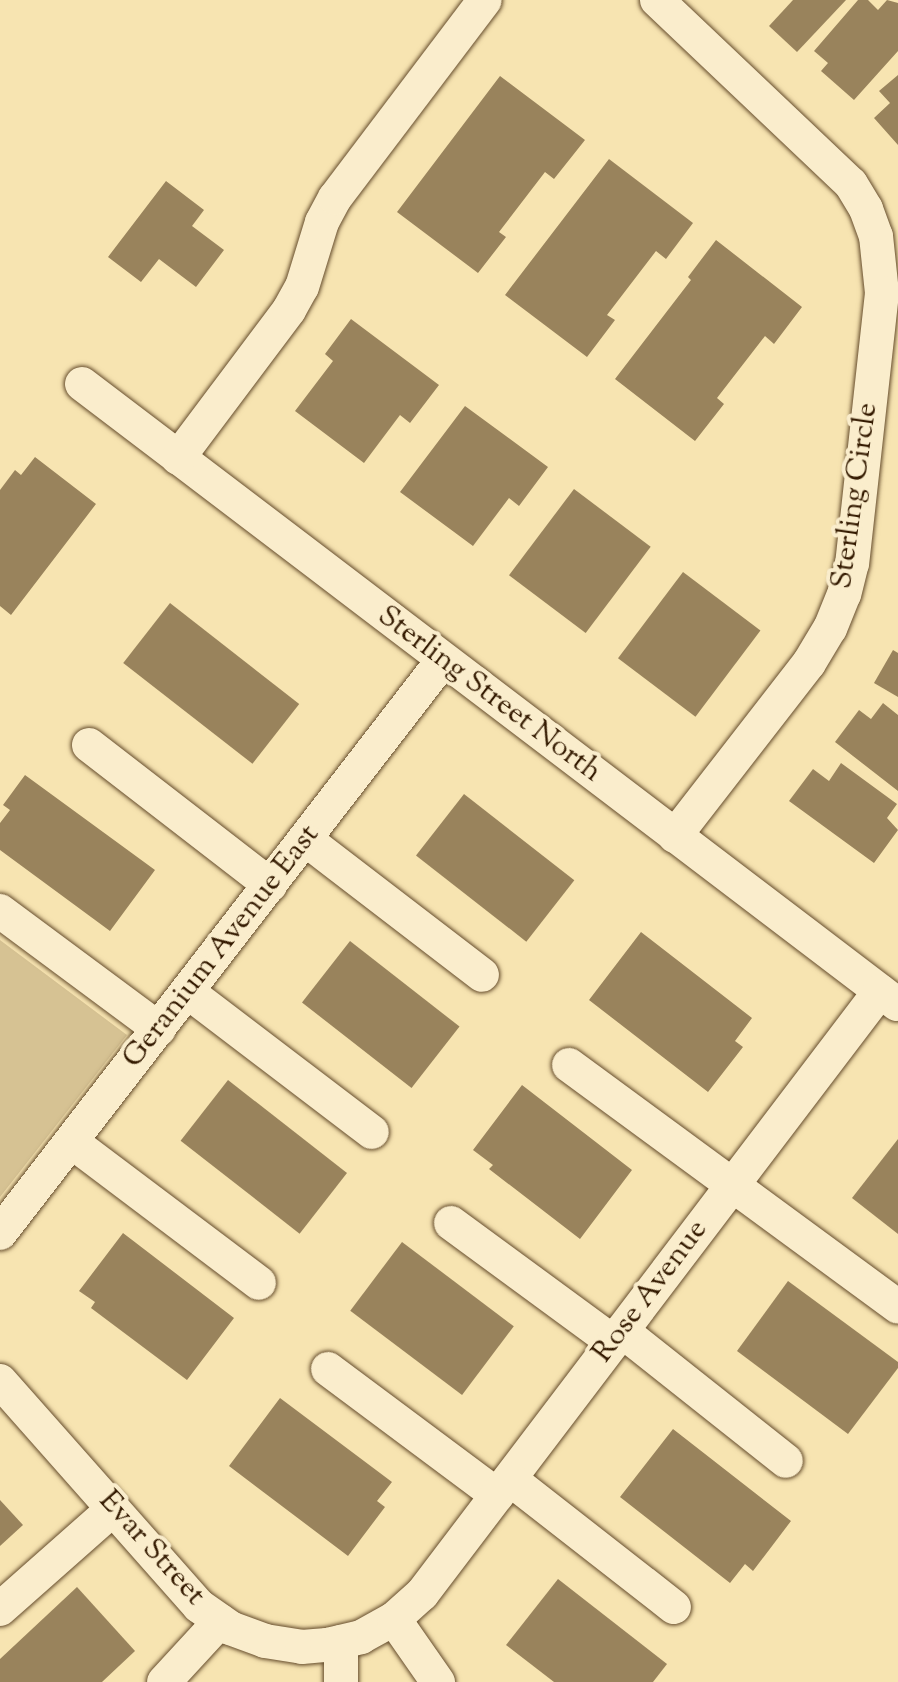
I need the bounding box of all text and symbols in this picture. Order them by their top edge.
street label: Sterling Circle [825,401,887,591]
street label: Sterling Street North [370,599,608,791]
street label: Geranium Avenue East [116,818,328,1076]
street label: Rose Avenue [586,1213,716,1371]
street label: Evar Street [90,1484,212,1614]

